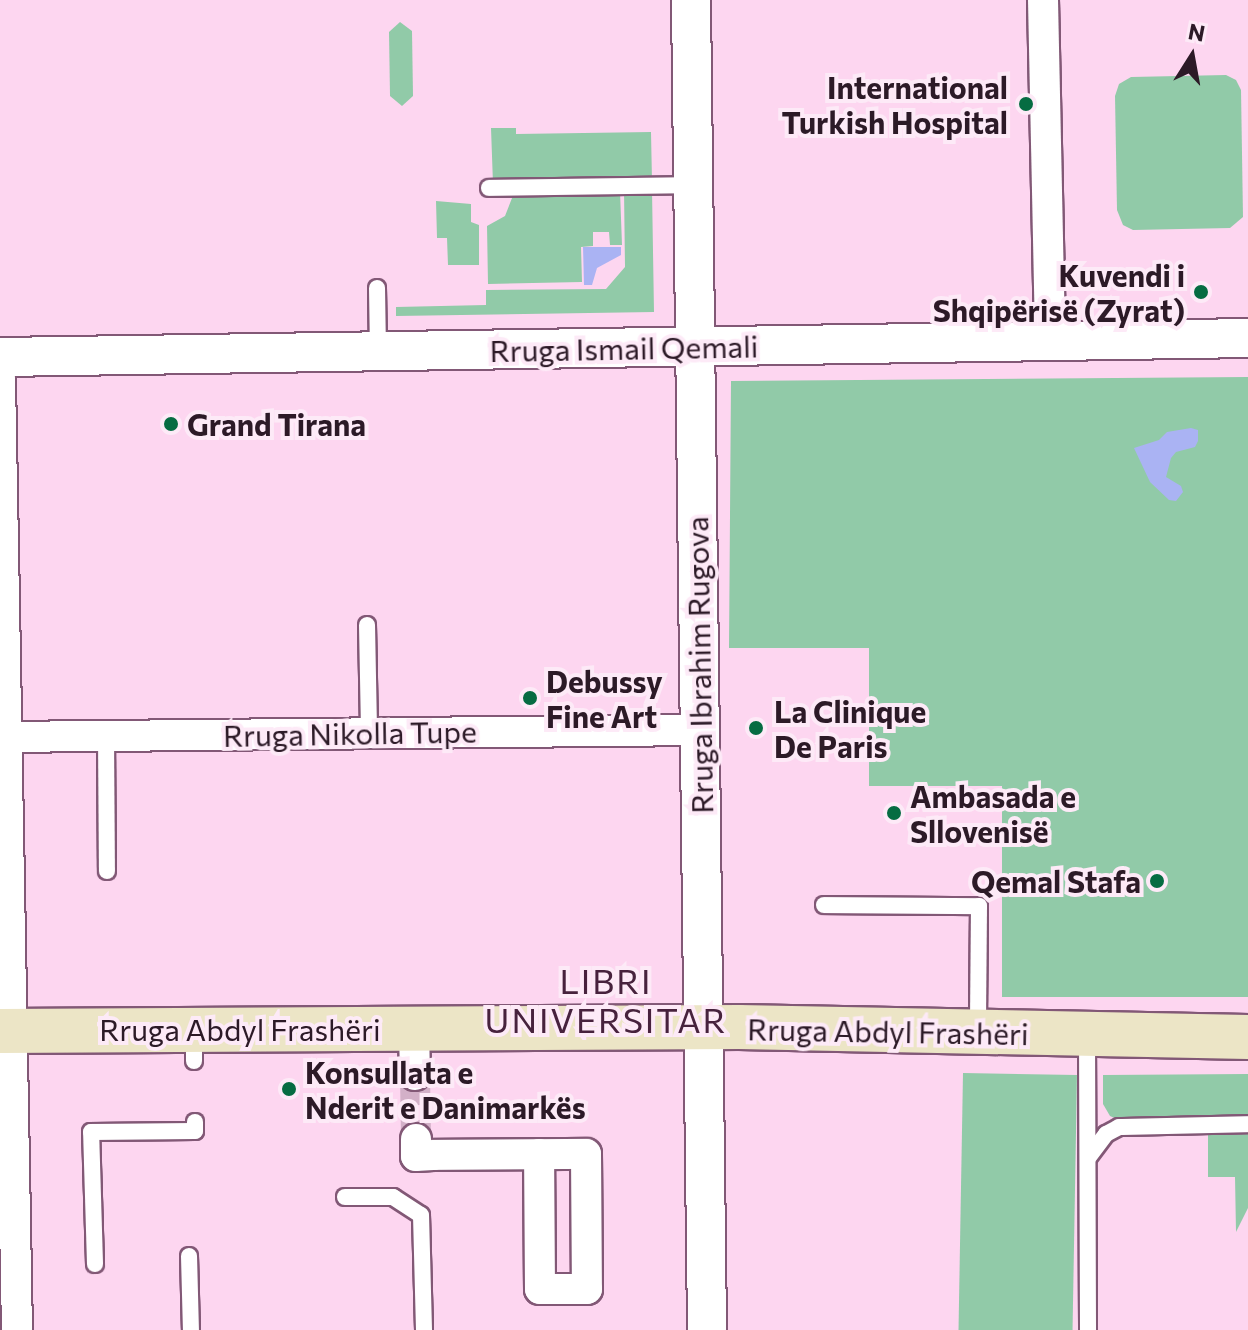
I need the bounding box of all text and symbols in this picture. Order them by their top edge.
north arrow [1152,16,1232,96]
text: N [1186,17,1207,47]
place label: International Turkish Hospital [782,69,1008,140]
marker: International Turkish Hospital [1015,93,1037,115]
place label: Kuvendi i Shqipërisë (Zyrat) [933,257,1185,328]
marker: Kuvendi i Shqipërisë (Zyrat) [1192,283,1210,301]
street label: Rruga Ismail Qemali [489,328,759,368]
place label: Grand Tirana [187,406,366,442]
marker: Grand Tirana [162,415,180,433]
street label: Rruga Ibrahim Rugova [678,516,720,814]
place label: Debussy Fine Art [546,663,663,734]
marker: Debussy Fine Art [521,689,539,707]
place label: La Clinique De Paris [774,693,926,764]
street label: Rruga Nikolla Tupe [223,713,477,753]
marker: La Clinique De Paris [745,717,767,739]
place label: Ambasada e Sllovenisë [910,778,1076,848]
marker: Ambasada e Sllovenisë [885,804,903,822]
place label: Qemal Stafa [971,863,1141,899]
marker: Qemal Stafa [1148,872,1166,890]
district label: LIBRI UNIVERSITAR [485,960,727,1040]
street label: Rruga Abdyl Frashëri [99,1011,381,1047]
street label: Rruga Abdyl Frashëri [747,1011,1029,1051]
place label: Konsullata e Nderit e Danimarkës [305,1054,586,1124]
marker: Konsullata e Nderit e Danimarkës [280,1080,298,1098]

